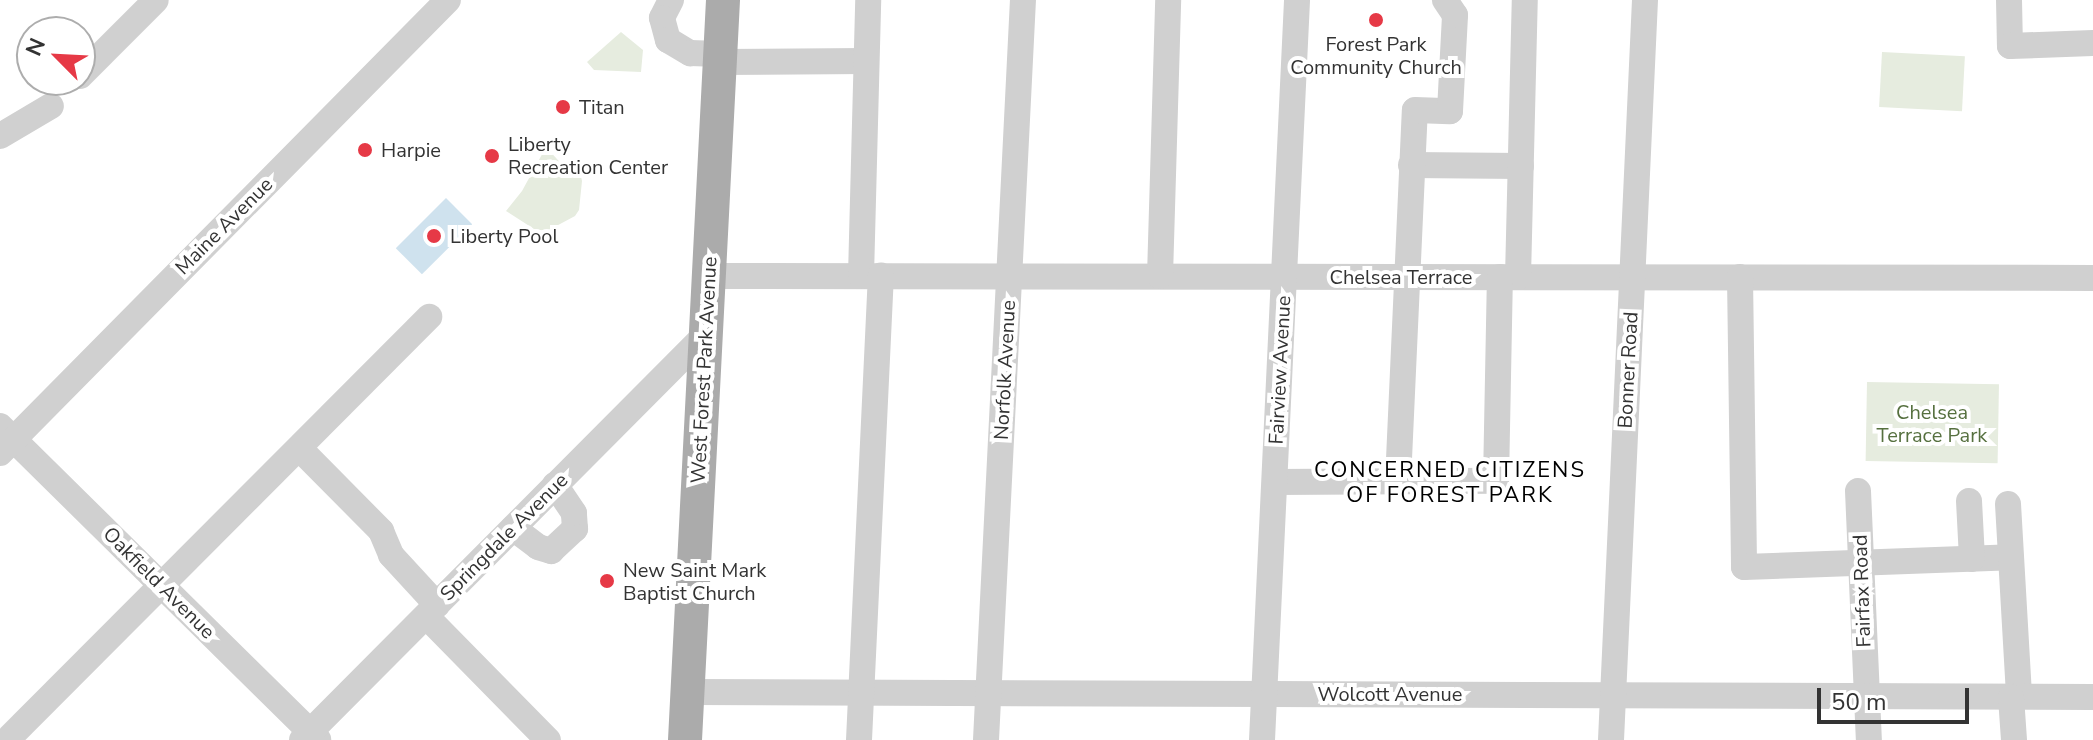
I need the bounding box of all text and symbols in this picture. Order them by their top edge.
marker: Forest Park Community Church [1367,11,1385,29]
north arrow [16,16,96,96]
place label: Forest Park Community Church [1290,32,1462,79]
text: N [19,33,53,61]
place label: Titan [579,95,625,119]
marker: Titan [554,98,572,116]
place label: Liberty Recreation Center [508,132,668,179]
place label: Harpie [381,138,441,162]
marker: Harpie [356,141,374,159]
marker: Liberty Recreation Center [483,147,501,165]
street label: Maine Avenue [170,172,278,280]
place label: Liberty Pool [450,224,558,248]
marker: Liberty Pool [425,227,443,245]
street label: West Forest Park Avenue [686,256,722,484]
street label: Chelsea Terrace [1330,265,1472,289]
street label: Fairview Avenue [1264,295,1296,445]
street label: Norfolk Avenue [989,299,1021,441]
street label: Bonner Road [1613,311,1643,429]
park label: Chelsea Terrace Park [1877,400,1987,447]
district label: CONCERNED CITIZENS OF FOREST PARK [1314,457,1586,508]
street label: Springdale Avenue [435,468,573,606]
street label: Oakfield Avenue [98,522,220,644]
street label: Fairfax Road [1848,534,1876,648]
place label: New Saint Mark Baptist Church [623,558,766,605]
marker: New Saint Mark Baptist Church [598,572,616,590]
scale bar [1821,672,1973,722]
street label: Wolcott Avenue [1318,682,1462,706]
text: 50 m [1831,686,1887,718]

